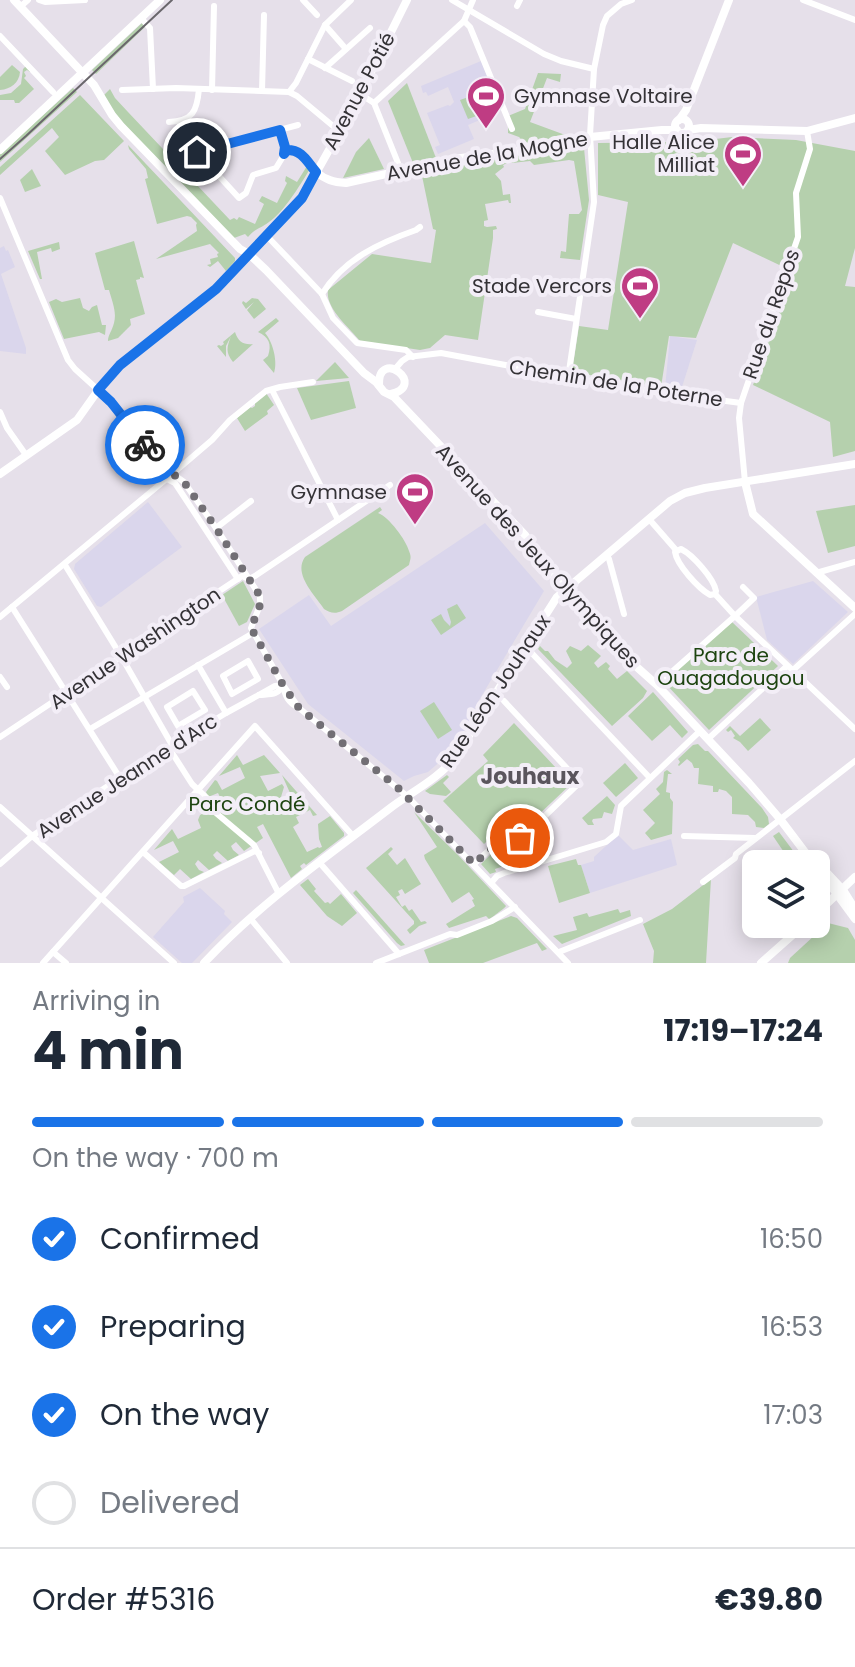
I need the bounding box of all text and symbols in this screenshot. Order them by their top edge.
street label: Avenue Potié [316,27,402,155]
sports icon: Gymnase Voltaire [465,75,507,130]
place label: Gymnase Voltaire [514,82,693,110]
pin [163,118,231,186]
street label: Avenue de la Mogne [384,124,590,188]
place label: Halle Alice Milliat [612,128,715,179]
icon: home [175,130,219,174]
sports icon: Halle Alice Milliat [722,133,764,188]
street label: Rue du Repos [736,245,806,383]
sports icon: Stade Vercors [619,265,661,320]
place label: Stade Vercors [472,272,612,300]
street label: Chemin de la Poterne [507,352,725,414]
courier [105,405,185,485]
icon: bike [123,423,167,467]
street label: Avenue des Jeux Olympiques [430,438,646,674]
sports icon: Gymnase [394,471,436,526]
place label: Gymnase [290,478,387,506]
street label: Avenue Washington [44,580,226,716]
street label: Rue Léon Jouhaux [433,608,557,773]
park label: Parc de Ouagadougou [657,641,805,692]
street label: Avenue Jeanne d'Arc [31,707,223,845]
district label: Jouhaux [480,761,580,792]
park label: Parc Condé [189,790,306,818]
pin [486,804,554,872]
icon: bag [498,816,542,860]
map controls [742,850,830,938]
button: layers [742,850,830,938]
text: Arriving in [32,983,161,1019]
text: 17:19–17:24 [663,1009,823,1052]
text: 4 min [32,1014,184,1087]
text: On the way · 700 m [32,1140,279,1176]
icon: check [32,1217,76,1261]
text: Confirmed [100,1217,260,1260]
text: 16:50 [760,1221,823,1257]
icon: check [32,1305,76,1349]
text: Preparing [100,1305,246,1348]
text: 16:53 [761,1309,823,1345]
icon: check [32,1393,76,1437]
text: On the way [100,1393,269,1436]
text: 17:03 [763,1397,823,1433]
text: Delivered [100,1481,240,1524]
text: Order #5316 [32,1578,215,1621]
text: €39.80 [715,1578,823,1621]

